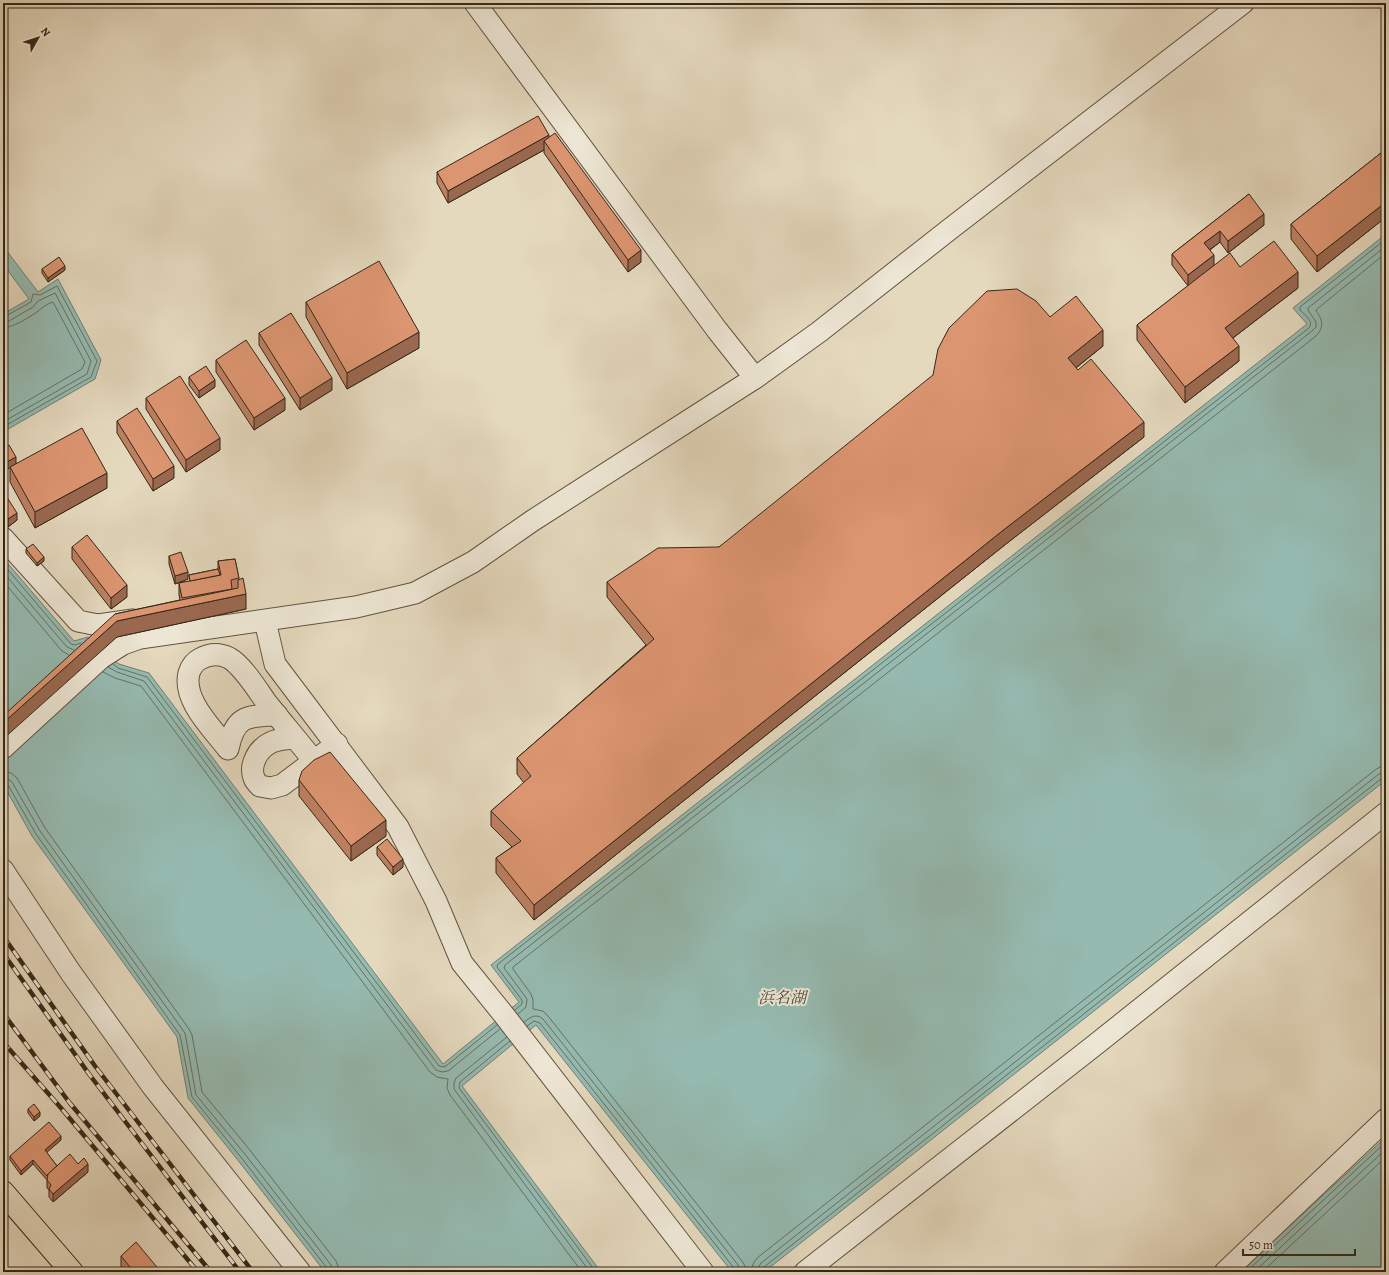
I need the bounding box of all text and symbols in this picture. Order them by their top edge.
north arrow [18,18,58,58]
text: N [37,24,54,40]
water label: 浜名湖 [758,987,809,1009]
scale bar [1243,1231,1355,1257]
text: 50 m [1249,1237,1273,1253]

